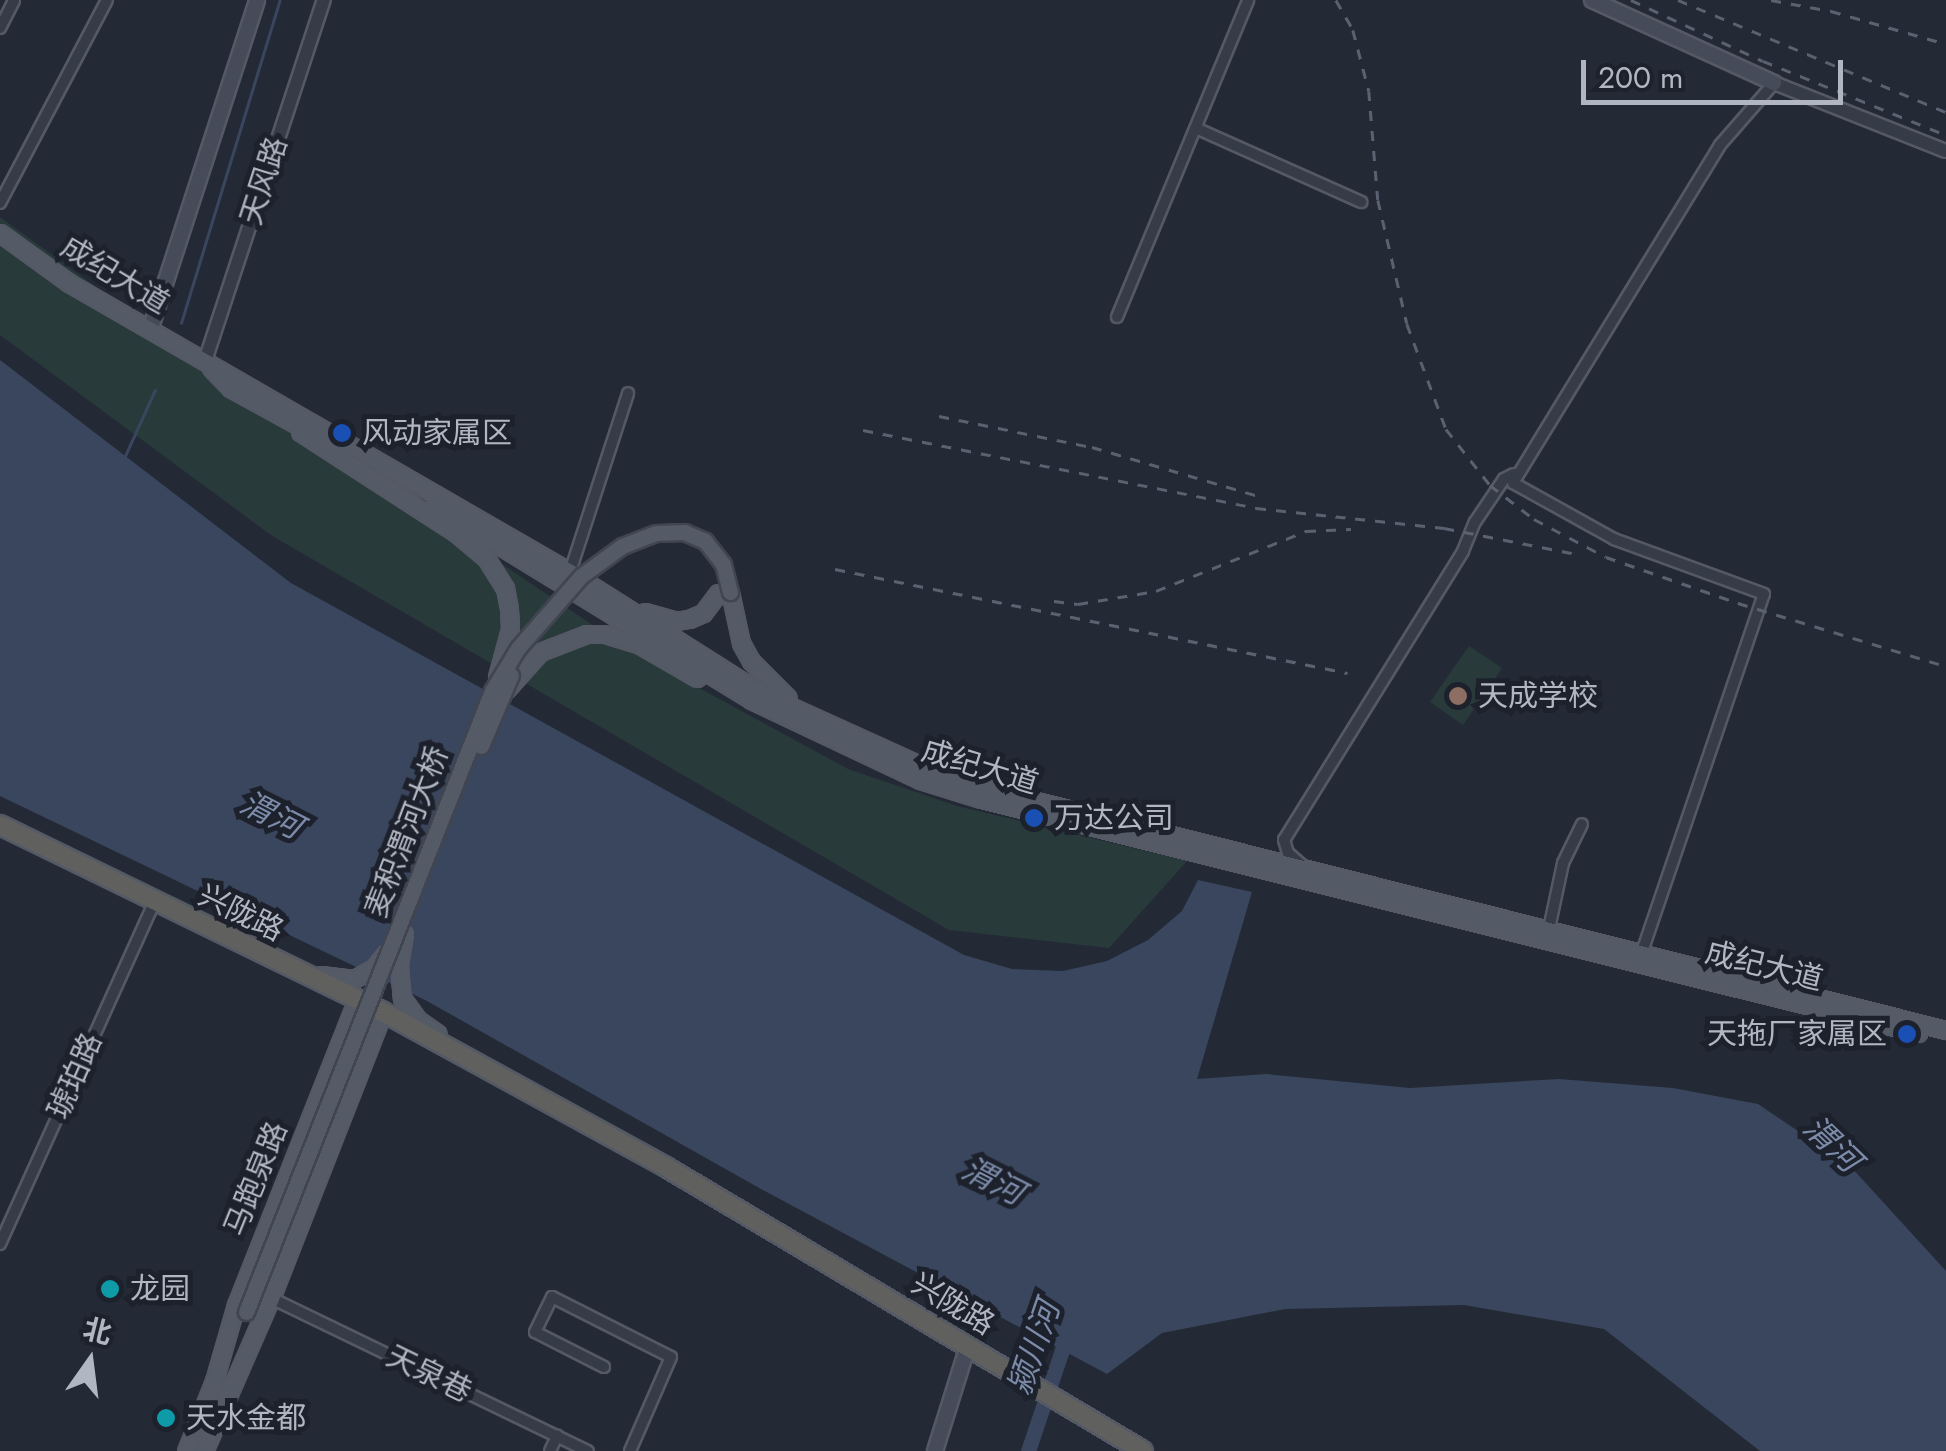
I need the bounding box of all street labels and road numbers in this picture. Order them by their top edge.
street label: 天风路 [233,133,295,229]
street label: 成纪大道 [54,229,176,321]
street label: 成纪大道 [917,732,1043,802]
street label: 麦积渭河大桥 [358,742,456,922]
street label: 兴陇路 [193,877,289,949]
street label: 成纪大道 [1701,934,1827,998]
street label: 琥珀路 [40,1028,110,1124]
street label: 马跑泉路 [217,1117,295,1241]
street label: 兴陇路 [905,1265,1001,1343]
street label: 天泉巷 [381,1338,477,1410]

